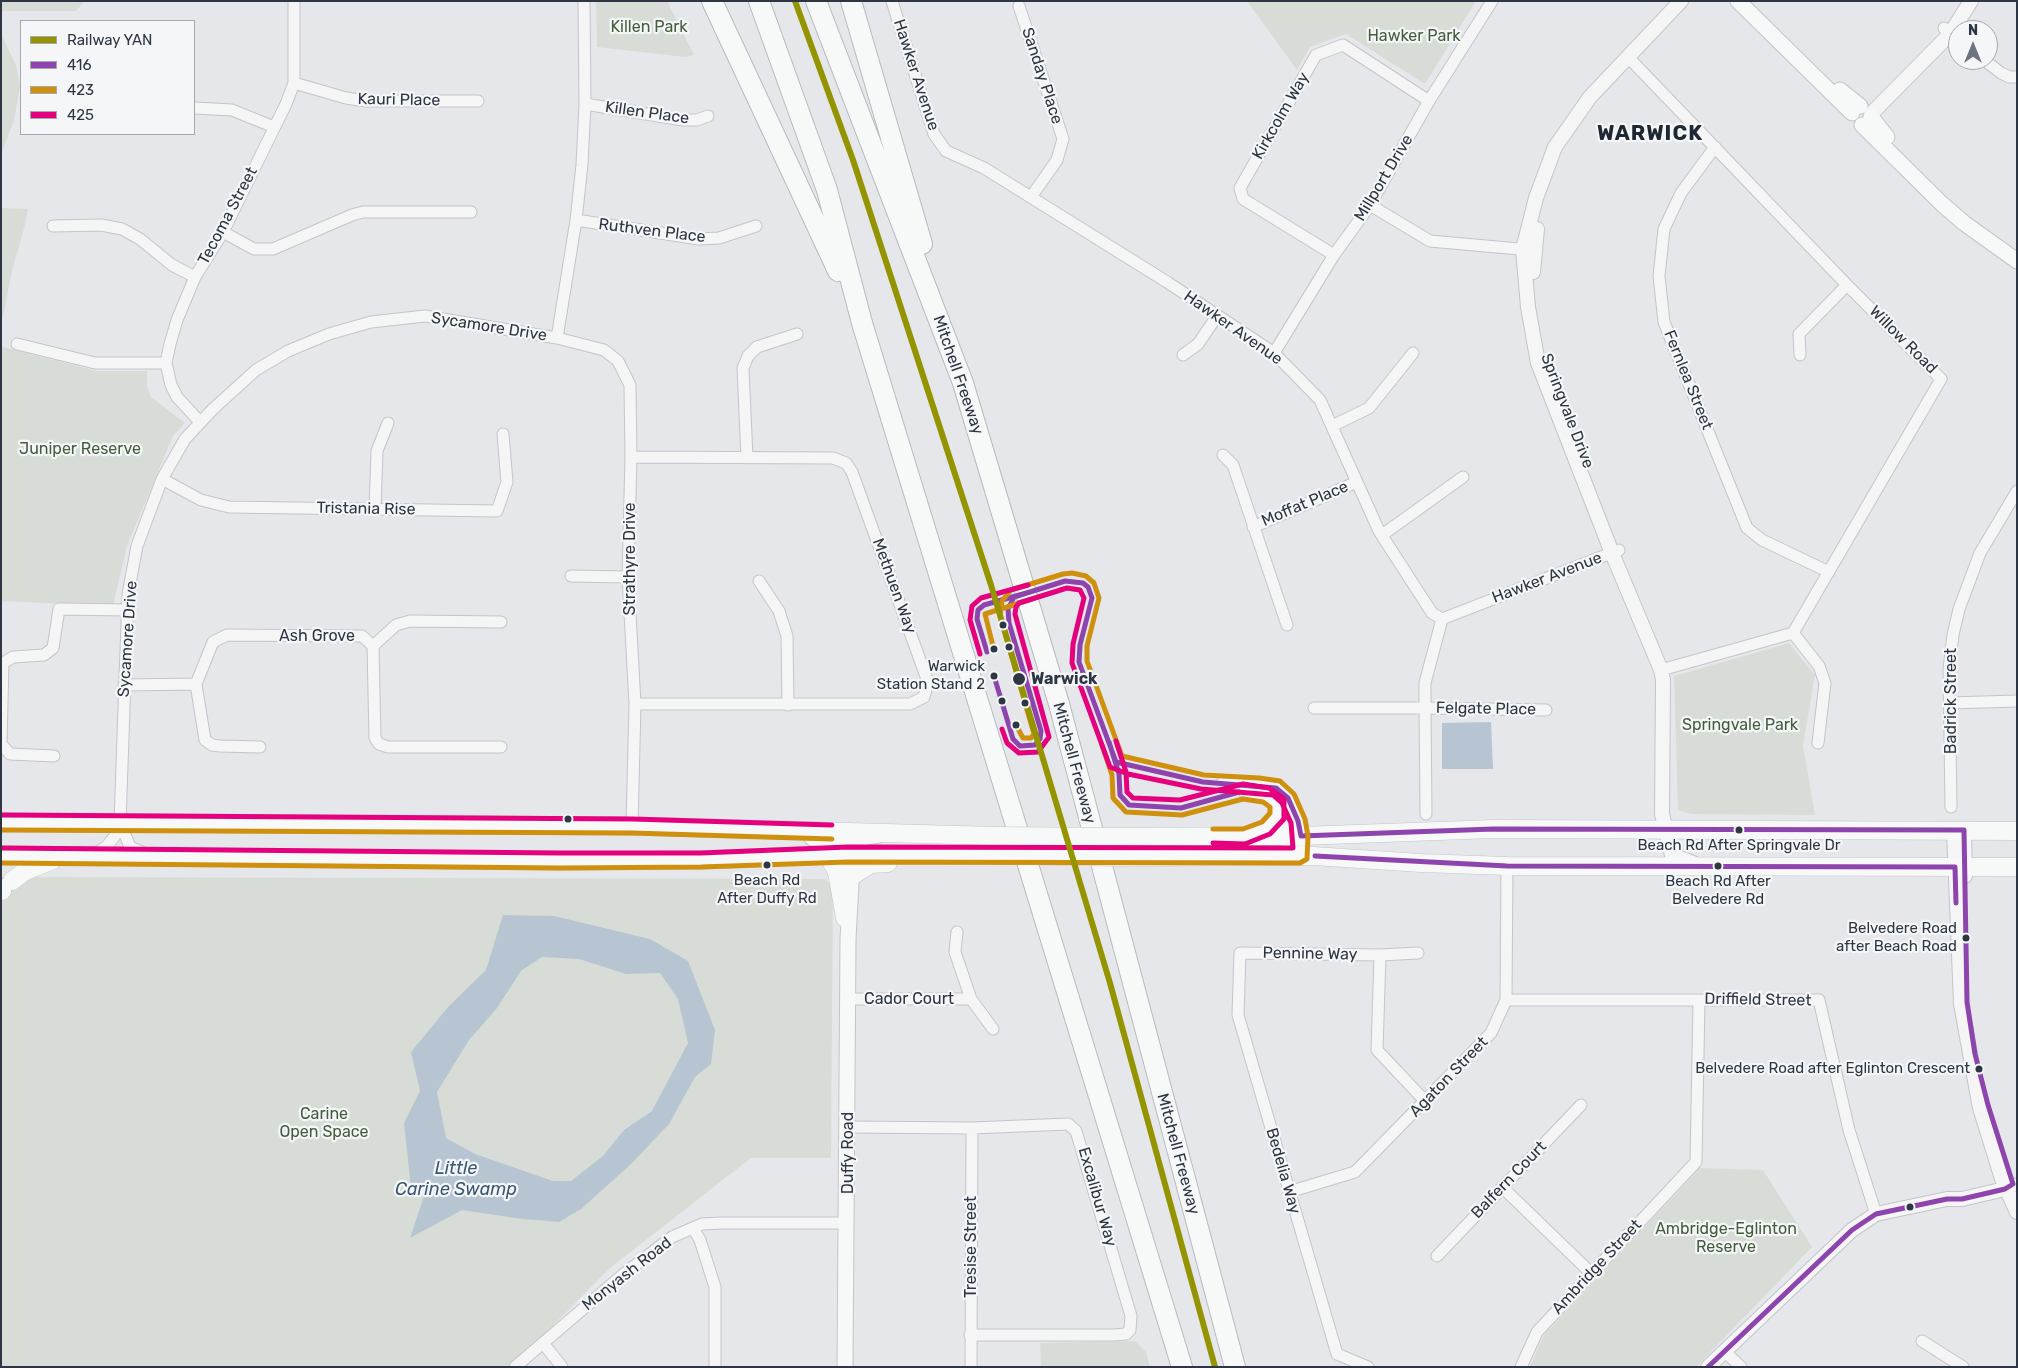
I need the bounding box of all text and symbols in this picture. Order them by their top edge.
park label: Killen Park [610,17,688,37]
street label: Hawker Avenue [889,17,943,133]
legend [20,20,195,135]
north arrow [1948,20,1998,70]
text: N [1968,22,1978,39]
street label: Sanday Place [1017,25,1067,127]
park label: Hawker Park [1367,26,1461,46]
text: Railway YAN [67,31,153,49]
text: 416 [67,56,91,74]
street label: Kirkcolm Way [1248,69,1314,163]
text: 423 [67,81,94,99]
street label: Kauri Place [358,90,440,110]
street label: Killen Place [604,98,690,128]
text: 425 [67,106,94,124]
district label: WARWICK [1596,121,1704,147]
street label: Millport Drive [1351,131,1417,225]
street label: Tecoma Street [194,164,262,268]
street label: Ruthven Place [597,215,707,247]
street label: Hawker Avenue [1180,287,1286,369]
street label: Willow Road [1865,302,1941,378]
street label: Sycamore Drive [430,308,548,346]
street label: Mitchell Freeway [929,313,987,437]
street label: Fernlea Street [1659,327,1717,433]
street label: Springvale Drive [1536,351,1598,471]
park label: Juniper Reserve [19,439,141,459]
street label: Moffat Place [1259,477,1351,531]
street label: Tristania Rise [316,499,416,519]
street label: Strathyre Drive [620,503,640,615]
street label: Methuen Way [868,536,920,636]
street label: Hawker Avenue [1489,548,1605,608]
street label: Sycamore Drive [114,580,142,698]
unlabelled marker [998,620,1008,630]
street label: Ash Grove [279,626,355,646]
unlabelled marker [1004,642,1014,652]
unlabelled marker [989,644,999,654]
street label: Badrick Street [1941,648,1961,754]
place label: Warwick Station Stand 2 [877,658,985,693]
place label: Warwick [1031,669,1097,689]
marker: Warwick Station Stand 2 [989,671,999,681]
marker: Warwick [1011,671,1027,687]
unlabelled marker [997,696,1007,706]
unlabelled marker [1020,698,1030,708]
street label: Felgate Place [1436,699,1536,719]
street label: Mitchell Freeway [1049,700,1099,826]
park label: Springvale Park [1682,715,1798,735]
unlabelled marker [1011,720,1021,730]
unlabelled marker [563,814,573,824]
marker: Beach Rd After Springvale Dr [1734,825,1744,835]
place label: Beach Rd After Springvale Dr [1638,837,1840,855]
marker: Beach Rd After Duffy Rd [762,860,772,870]
marker: Beach Rd After Belvedere Rd [1713,861,1723,871]
place label: Beach Rd After Duffy Rd [717,872,817,907]
place label: Beach Rd After Belvedere Rd [1665,873,1771,908]
place label: Belvedere Road after Beach Road [1836,920,1957,955]
marker: Belvedere Road after Beach Road [1961,933,1971,943]
street label: Pennine Way [1262,944,1358,964]
street label: Cador Court [864,989,954,1009]
street label: Driffield Street [1704,989,1812,1011]
street label: Agaton Street [1406,1033,1492,1121]
place label: Belvedere Road after Eglinton Crescent [1695,1060,1970,1078]
marker: Belvedere Road after Eglinton Crescent [1974,1064,1984,1074]
street label: Mitchell Freeway [1153,1091,1203,1217]
park label: Carine Open Space [279,1104,369,1142]
street label: Duffy Road [838,1112,858,1194]
street label: Bedelia Way [1262,1126,1304,1216]
street label: Balfern Court [1467,1137,1551,1223]
street label: Excalibur Way [1074,1145,1120,1249]
water label: Little Carine Swamp [395,1158,517,1200]
street label: Tresise Street [961,1196,981,1298]
unlabelled marker [1905,1202,1915,1212]
street label: Ambridge Street [1548,1216,1646,1318]
park label: Ambridge-Eglinton Reserve [1655,1219,1797,1257]
street label: Monyash Road [578,1233,676,1315]

